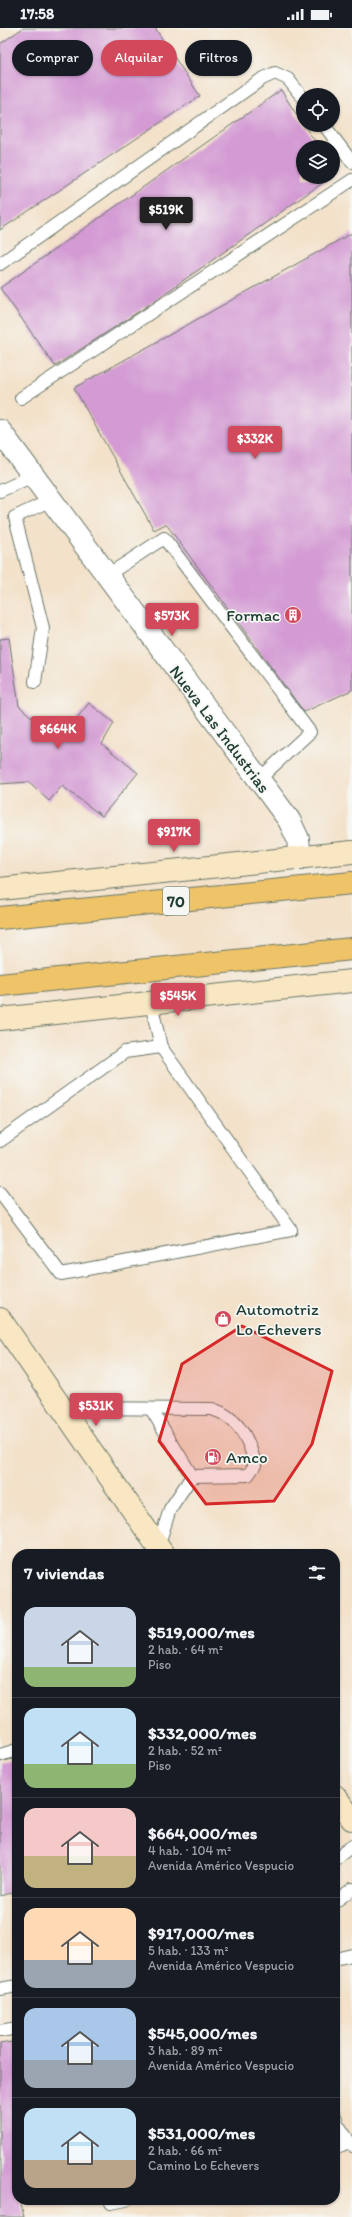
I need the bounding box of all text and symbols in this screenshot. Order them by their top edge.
text: 17:58 [20,5,54,23]
chip: Comprar [12,40,93,76]
chip: Alquilar [101,40,177,76]
chip: Filtros [185,40,252,76]
map controls [296,88,340,184]
button: locate [296,88,340,132]
button: layers [296,140,340,184]
pin: $519K [138,197,194,231]
text: $519K [149,202,183,217]
pin: $332K [227,426,283,460]
text: $332K [237,431,273,446]
pin: $573K [144,603,200,637]
place label: Formac [226,605,280,625]
building icon: Formac [283,605,303,625]
text: $573K [154,608,190,623]
street label: Nueva Las Industrias [166,661,274,797]
pin: $664K [30,716,86,750]
text: $664K [40,721,76,736]
pin: $917K [146,819,202,853]
text: $917K [157,824,191,839]
road number: 70 [163,887,189,915]
pin: $545K [150,983,206,1017]
text: $545K [160,988,196,1003]
place label: Automotriz Lo Echevers [236,1299,322,1339]
shop icon: Automotriz Lo Echevers [213,1309,233,1329]
pin: $531K [68,1393,124,1427]
text: $531K [79,1398,113,1413]
fuel station icon: Amco [203,1447,223,1467]
place label: Amco [226,1447,268,1467]
icon: filters [306,1562,328,1584]
text: 7 viviendas [24,1563,104,1583]
text: $519,000/mes [148,1622,255,1642]
icon: home [56,1623,104,1671]
text: 2 hab. · 64 m² [148,1642,223,1657]
text: Piso [148,1657,171,1672]
text: $332,000/mes [148,1723,257,1743]
icon: home [56,1724,104,1772]
text: 2 hab. · 52 m² [148,1743,222,1758]
text: Piso [148,1758,171,1773]
text: $664,000/mes [148,1823,257,1843]
icon: home [56,1824,104,1872]
text: 4 hab. · 104 m² [148,1843,231,1858]
text: Avenida Américo Vespucio [148,1858,294,1873]
text: $917,000/mes [148,1923,254,1943]
icon: home [56,1924,104,1972]
text: 5 hab. · 133 m² [148,1943,229,1958]
text: Avenida Américo Vespucio [148,1958,294,1973]
text: $545,000/mes [148,2023,257,2043]
icon: home [56,2024,104,2072]
text: 3 hab. · 89 m² [148,2043,223,2058]
text: Avenida Américo Vespucio [148,2058,294,2073]
text: $531,000/mes [148,2123,255,2143]
icon: home [56,2124,104,2172]
text: 2 hab. · 66 m² [148,2143,222,2158]
text: Camino Lo Echevers [148,2158,259,2173]

